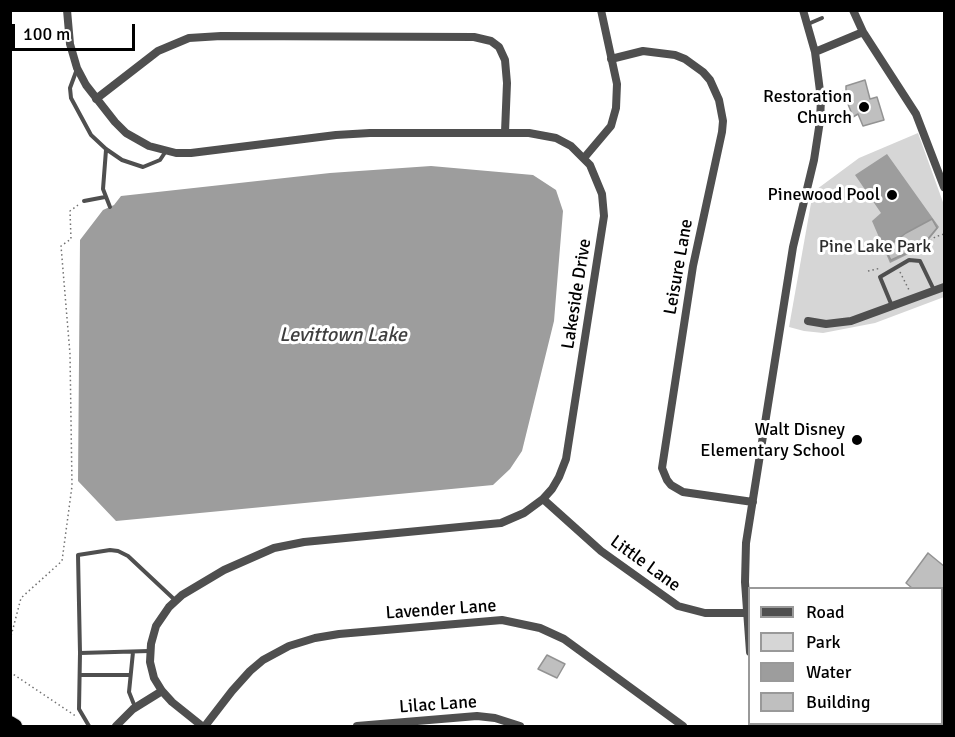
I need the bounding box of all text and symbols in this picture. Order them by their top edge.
scale bar [15,12,138,50]
text: 100 m [23,23,70,45]
place label: Restoration Church [763,86,852,128]
marker: Restoration Church [857,100,871,114]
place label: Pinewood Pool [768,184,880,206]
marker: Pinewood Pool [885,188,899,202]
street label: Leisure Lane [660,217,698,317]
park label: Pine Lake Park [819,236,931,258]
street label: Lakeside Drive [558,237,596,351]
water label: Levittown Lake [279,324,407,348]
place label: Walt Disney Elementary School [700,419,845,462]
marker: Walt Disney Elementary School [850,433,864,447]
street label: Little Lane [606,531,684,597]
legend [748,587,943,725]
street label: Lavender Lane [385,595,497,625]
text: Road [806,601,845,623]
text: Park [806,631,841,653]
text: Water [806,661,851,683]
text: Building [806,691,870,713]
street label: Lilac Lane [398,692,478,718]

